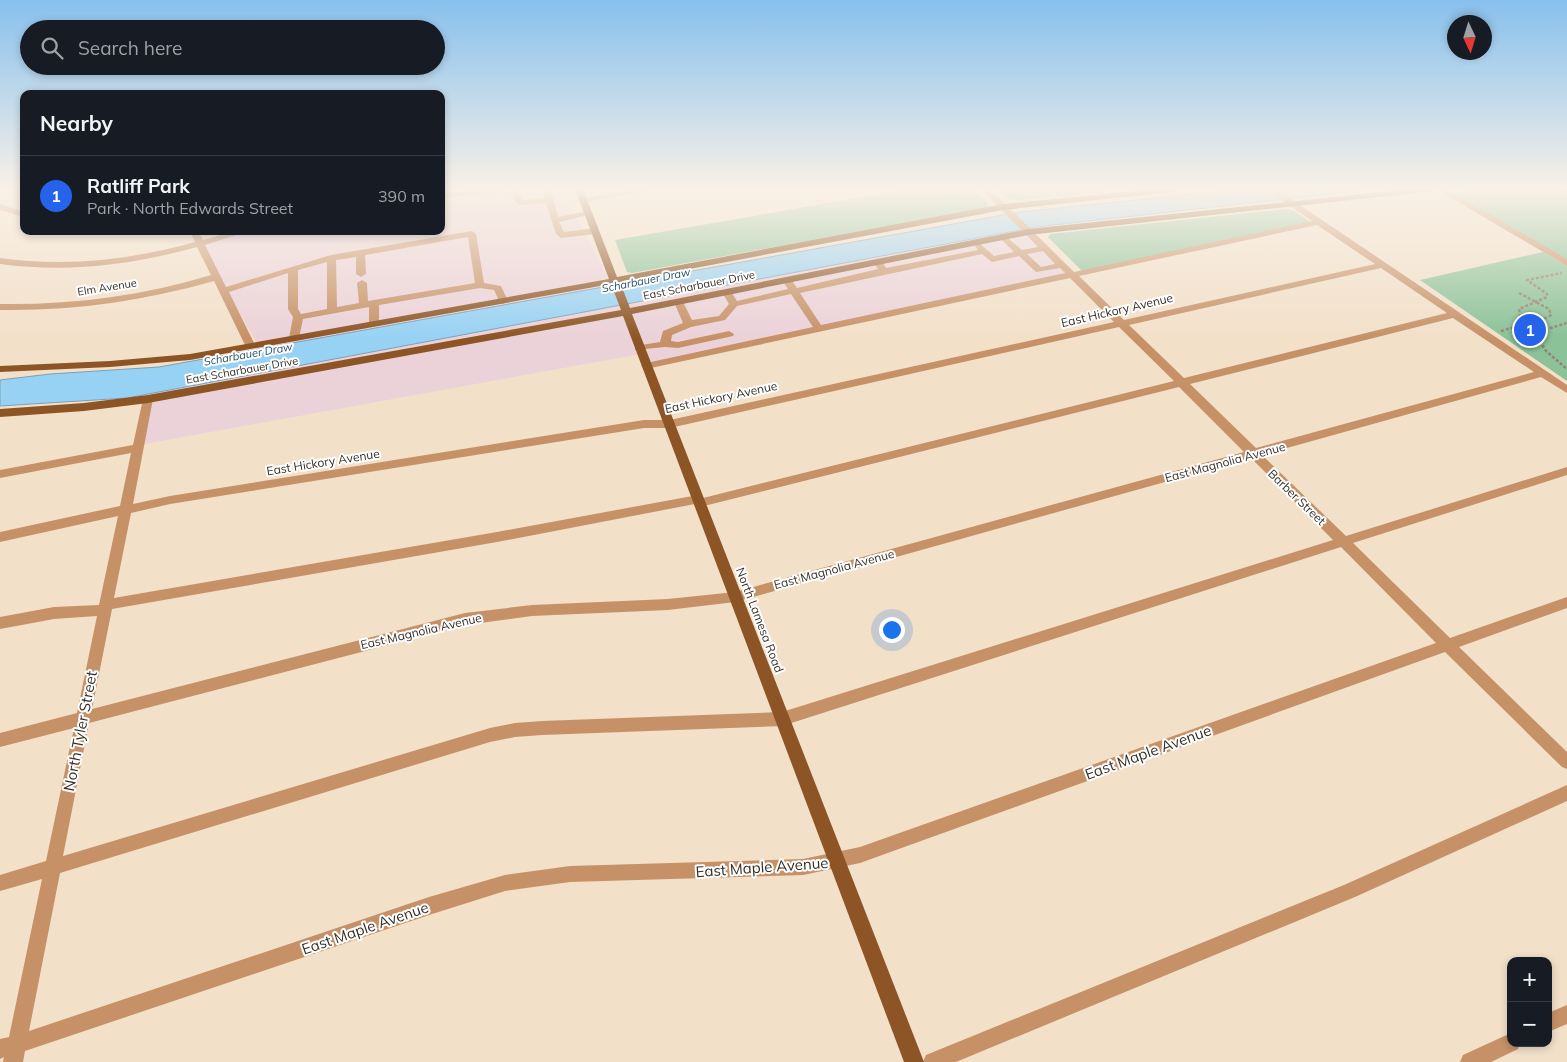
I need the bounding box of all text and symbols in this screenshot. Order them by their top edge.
north arrow [1447,15,1492,60]
search box [20,20,445,75]
icon: search [38,34,66,62]
text: Search here [78,36,182,60]
text: Nearby [40,110,113,136]
text: Ratliff Park [87,174,190,198]
text: 1 [51,186,61,206]
text: 390 m [378,186,425,206]
text: Park · North Edwards Street [87,198,293,218]
water label: Scharbauer Draw [600,264,692,295]
street label: East Scharbauer Drive [642,267,756,303]
street label: Elm Avenue [76,275,138,299]
street label: East Hickory Avenue [1060,290,1174,330]
pin: 1 [1514,311,1546,349]
water label: Scharbauer Draw [202,339,294,369]
street label: East Scharbauer Drive [185,353,299,387]
street label: East Hickory Avenue [664,378,778,416]
street label: East Magnolia Avenue [1163,439,1287,485]
street label: East Hickory Avenue [265,446,381,478]
street label: Barber Street [1265,466,1329,528]
street label: East Magnolia Avenue [772,546,896,592]
street label: North Lamesa Road [733,565,787,675]
street label: East Magnolia Avenue [359,610,483,652]
your location [879,617,905,643]
street label: North Tyler Street [59,669,101,793]
street label: East Maple Avenue [1082,720,1214,784]
street label: East Maple Avenue [695,853,829,881]
street label: East Maple Avenue [299,897,431,959]
map controls [1507,957,1552,1047]
button: + [1507,957,1552,1002]
button: − [1507,1002,1552,1047]

